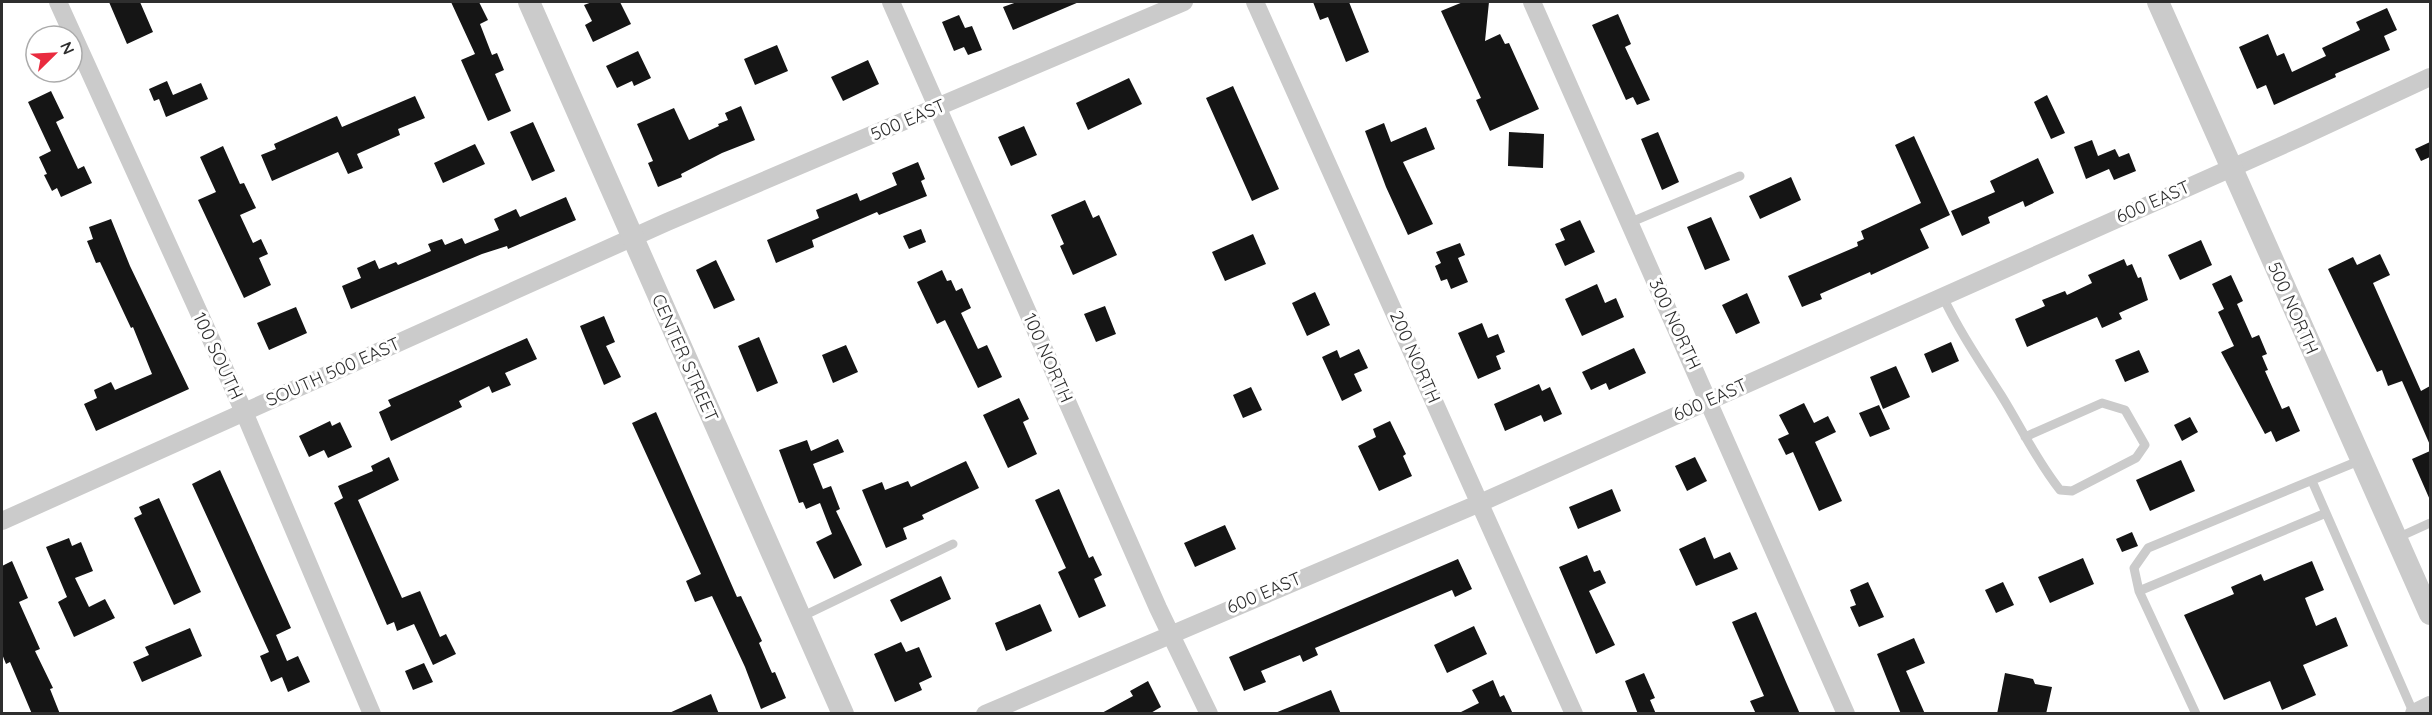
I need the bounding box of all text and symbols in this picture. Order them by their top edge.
north arrow [24,24,84,84]
text: N [56,38,79,57]
street label: 500 EAST [867,93,949,146]
street label: 600 EAST [2112,175,2194,228]
street label: 500 NORTH [2263,258,2324,358]
street label: 300 NORTH [1644,274,1707,373]
street label: CENTER STREET [647,290,724,425]
street label: 200 NORTH [1385,307,1446,407]
street label: 100 SOUTH [188,309,249,403]
street label: 100 NORTH [1019,309,1078,406]
street label: SOUTH 500 EAST [262,332,404,411]
street label: 600 EAST [1669,373,1751,426]
street label: 600 EAST [1223,566,1305,619]

